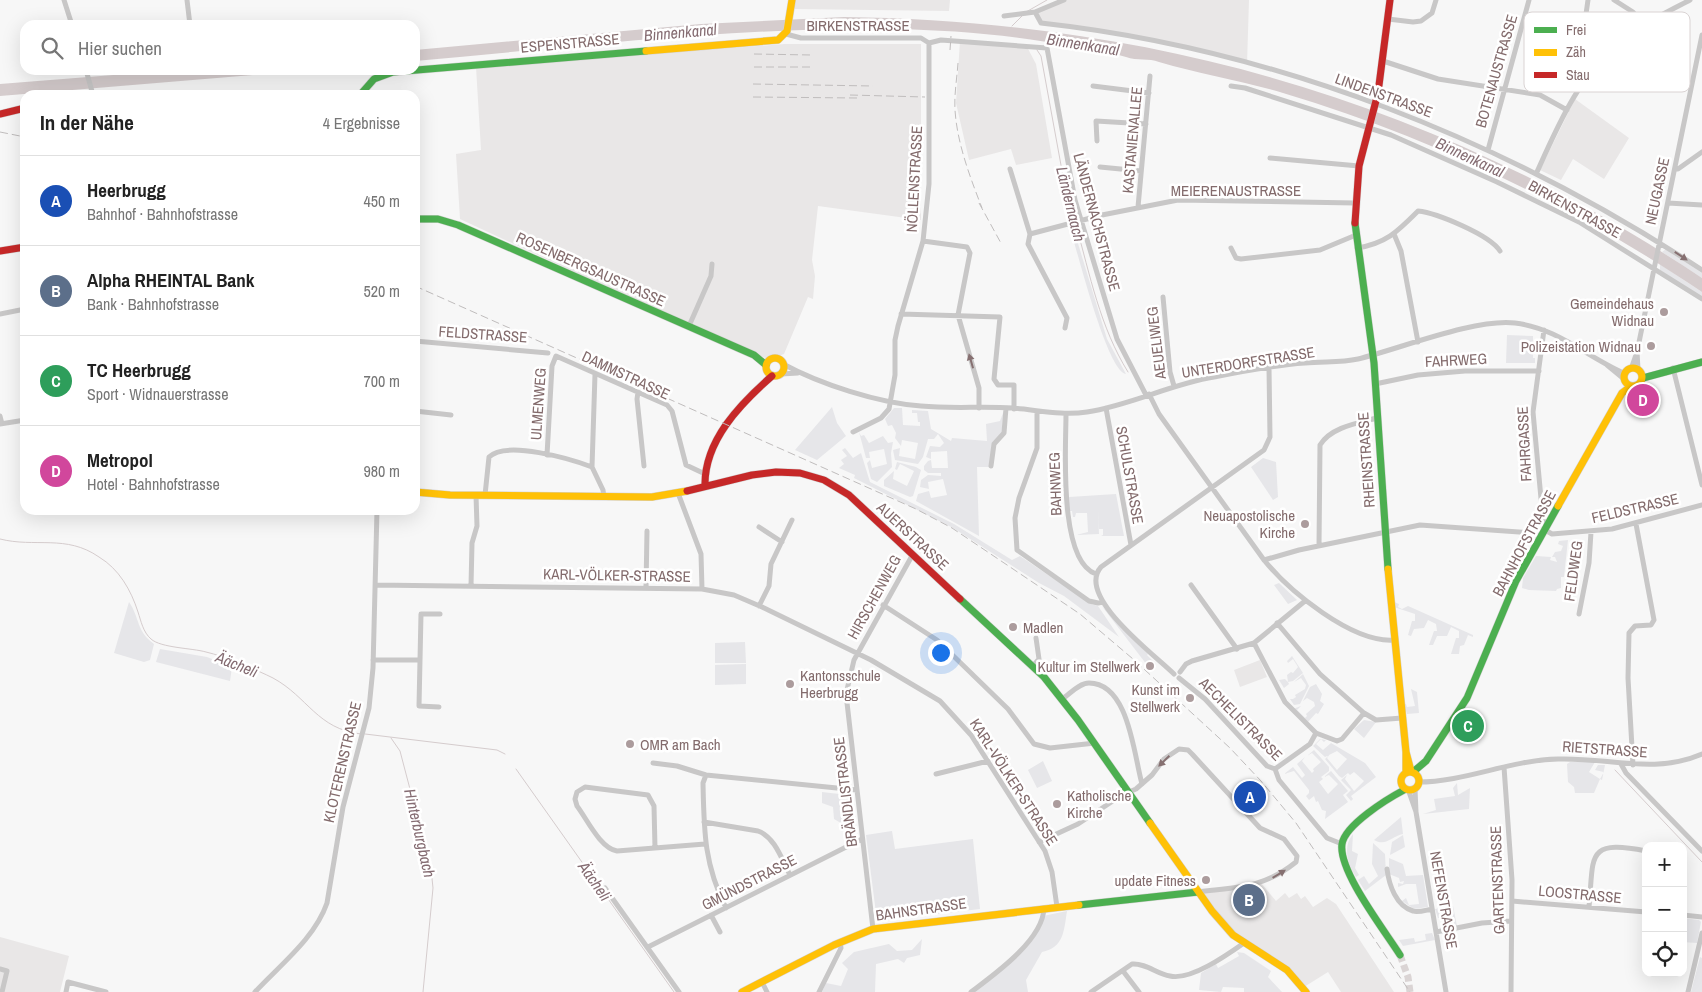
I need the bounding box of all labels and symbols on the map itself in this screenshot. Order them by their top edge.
street label: BOTENAUSTRASSE [1470,12,1522,130]
legend [1524,12,1690,92]
street label: BIRKENSTRASSE [806,15,910,36]
water label: Binnenkanal [643,18,718,46]
text: Frei [1566,21,1586,39]
water label: Binnenkanal [1045,27,1122,61]
street label: ESPENSTRASSE [520,28,620,58]
text: Zäh [1566,43,1586,61]
text: Stau [1566,66,1590,84]
street label: LINDENSTRASSE [1332,68,1436,122]
street label: KASTANIENALLEE [1117,86,1147,194]
street label: NÖLLENSTRASSE [901,125,927,233]
water label: Binnenkanal [1432,132,1509,183]
street label: LÄNDERNACHSTRASSE [1068,151,1126,293]
street label: NEUGASSE [1640,155,1674,227]
water label: Ländernaach [1051,164,1091,244]
street label: BIRKENSTRASSE [1525,175,1625,243]
street label: MEIERENAUSTRASSE [1171,180,1301,201]
street label: ROSENBERGSAUSTRASSE [513,227,669,311]
one-way arrow [1674,251,1687,261]
place label: Gemeindehaus Widnau [1570,293,1654,331]
street label: AEUELIWEG [1141,305,1171,382]
marker: Gemeindehaus Widnau [1658,306,1670,318]
street label: FELDSTRASSE [438,320,528,348]
place label: Polizeistation Widnau [1521,336,1641,357]
marker: Polizeistation Widnau [1645,340,1657,352]
street label: UNTERDORFSTRASSE [1180,341,1316,383]
street label: DAMMSTRASSE [579,345,673,405]
street label: FAHRWEG [1425,348,1487,372]
one-way arrow [967,353,975,368]
street label: ULMENWEG [525,367,551,441]
pin: D [1627,381,1659,419]
street label: FAHRGASSE [1512,406,1536,482]
street label: RHEINSTRASSE [1352,412,1380,508]
street label: SCHULSTRASSE [1111,424,1149,526]
street label: BAHNWEG [1043,452,1067,516]
street label: BAHNHOFSTRASSE [1487,486,1561,600]
street label: FELDSTRASSE [1589,488,1681,528]
street label: AUERSTRASSE [872,496,954,575]
place label: Neuapostolische Kirche [1203,505,1295,543]
marker: Neuapostolische Kirche [1299,518,1311,530]
street label: FELDWEG [1558,539,1588,603]
street label: HIRSCHENWEG [842,551,906,643]
street label: KARL-VÖLKER-STRASSE [543,563,691,587]
place label: Madlen [1023,617,1063,638]
marker: Madlen [1007,621,1019,633]
your location [928,640,954,666]
water label: Äächeli [212,645,262,683]
place label: Kultur im Stellwerk [1037,656,1141,677]
marker: Kultur im Stellwerk [1144,660,1156,672]
place label: Kantonsschule Heerbrugg [800,665,881,703]
street label: AECHELISTRASSE [1194,672,1287,765]
marker: Kantonsschule Heerbrugg [784,678,796,690]
place label: Kunst im Stellwerk [1130,679,1181,717]
marker: Kunst im Stellwerk [1184,692,1196,704]
street label: KLOTERENSTRASSE [318,699,366,825]
pin: C [1452,707,1484,745]
street label: KARL-VÖLKER-STRASSE [965,714,1063,850]
place label: OMR am Bach [640,734,721,755]
street label: BRÄNDLISTRASSE [828,736,862,848]
street label: RIETSTRASSE [1562,736,1648,762]
marker: OMR am Bach [624,738,636,750]
one-way arrow [1158,755,1170,767]
pin: A [1234,778,1266,816]
place label: Katholische Kirche [1067,785,1131,823]
water label: Hinterburgbach [399,786,441,880]
marker: Katholische Kirche [1051,798,1063,810]
street label: GARTENSTRASSE [1485,825,1509,935]
street label: GMÜNDSTRASSE [698,849,800,915]
street label: NEFENSTRASSE [1425,849,1463,951]
water label: Äächeli [573,856,617,906]
one-way arrow [1273,869,1286,878]
place label: update Fitness [1115,870,1196,891]
marker: update Fitness [1200,874,1212,886]
street label: LOOSTRASSE [1538,880,1622,908]
pin: B [1233,881,1265,919]
street label: BAHNSTRASSE [874,892,968,926]

